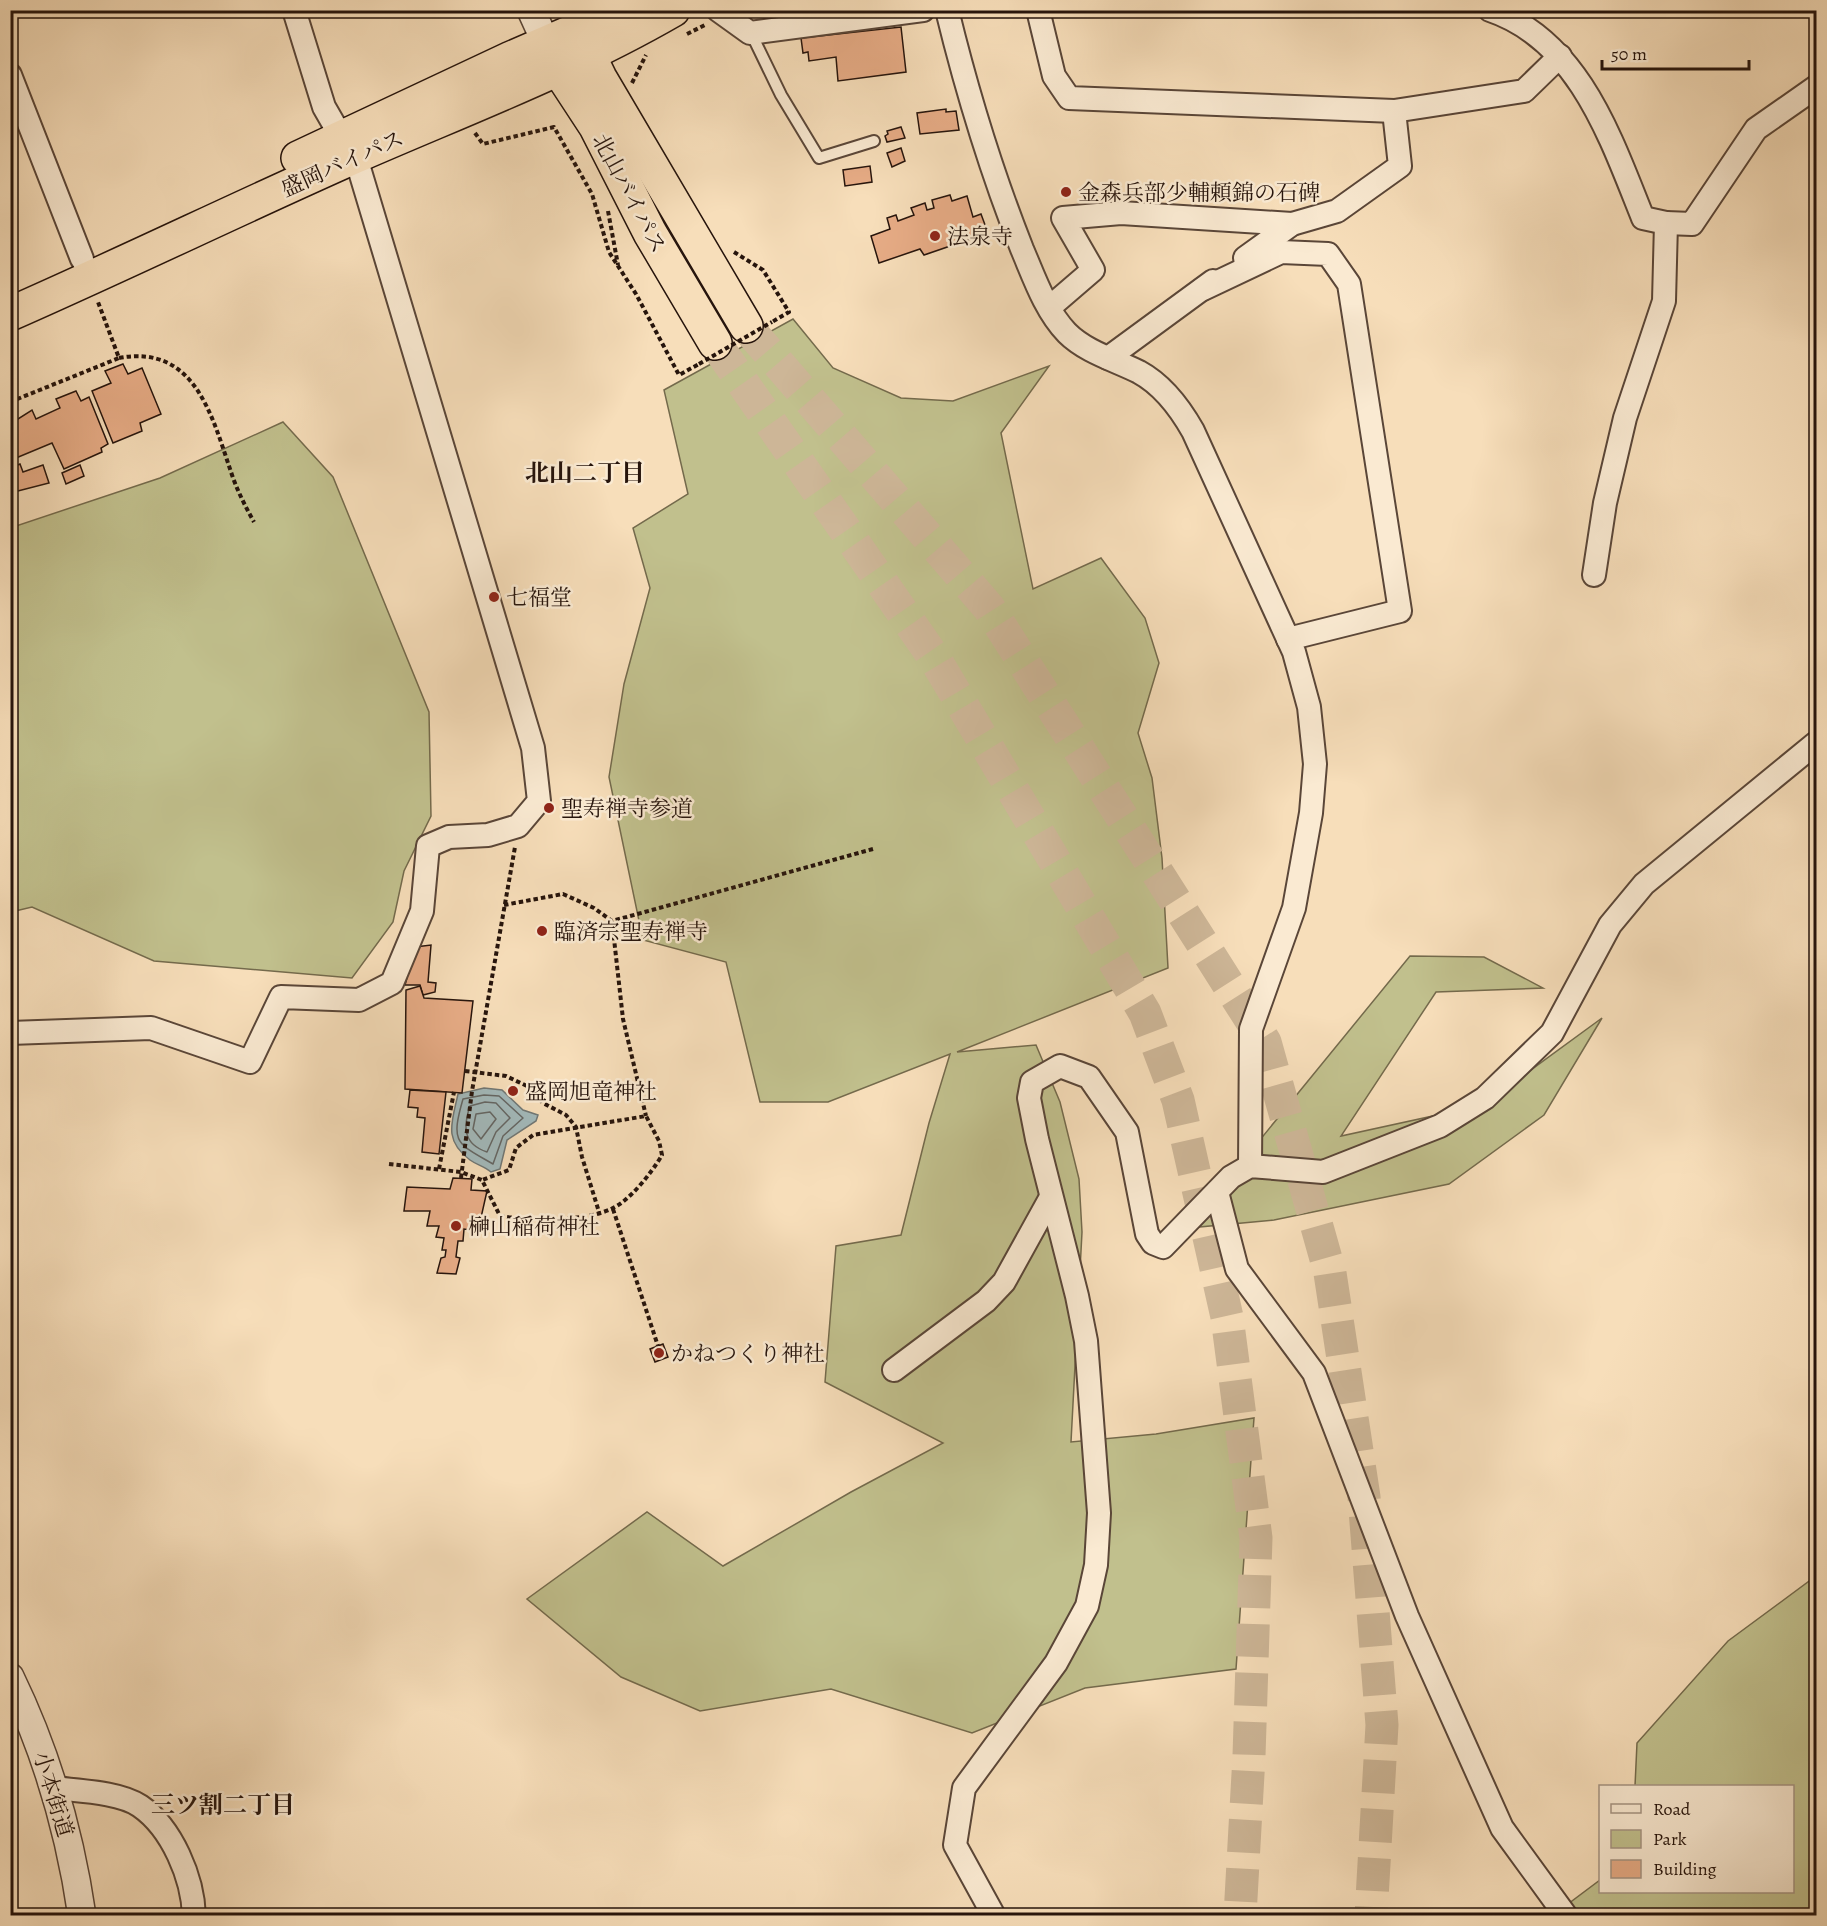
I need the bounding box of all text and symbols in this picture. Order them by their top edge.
scale bar [1602,33,1749,71]
text: 50 m [1611,42,1647,66]
street label: 盛岡バイパス [276,123,409,204]
street label: 北山バイパス [585,128,673,259]
place label: 金森兵部少輔頼錦の石碑 [1078,178,1320,208]
marker: 金森兵部少輔頼錦の石碑 [1059,185,1073,199]
place label: 法泉寺 [947,222,1013,252]
marker: 法泉寺 [928,229,942,243]
district label: 北山二丁目 [525,457,645,489]
place label: 七福堂 [506,583,572,613]
marker: 七福堂 [487,590,501,604]
place label: 聖寿禅寺参道 [561,794,693,824]
marker: 聖寿禅寺参道 [542,801,556,815]
place label: 臨済宗聖寿禅寺 [554,917,708,947]
marker: 臨済宗聖寿禅寺 [535,924,549,938]
place label: 盛岡旭竜神社 [525,1077,657,1107]
marker: 盛岡旭竜神社 [506,1084,520,1098]
place label: 榊山稲荷神社 [468,1212,600,1242]
marker: 榊山稲荷神社 [449,1219,463,1233]
place label: かねつくり神社 [671,1339,825,1369]
marker: かねつくり神社 [652,1346,666,1360]
street label: 小本街道 [26,1748,80,1841]
legend [1599,1785,1794,1893]
district label: 三ツ割二丁目 [151,1789,295,1821]
text: Road [1653,1797,1691,1821]
text: Park [1653,1827,1687,1851]
text: Building [1653,1857,1717,1881]

